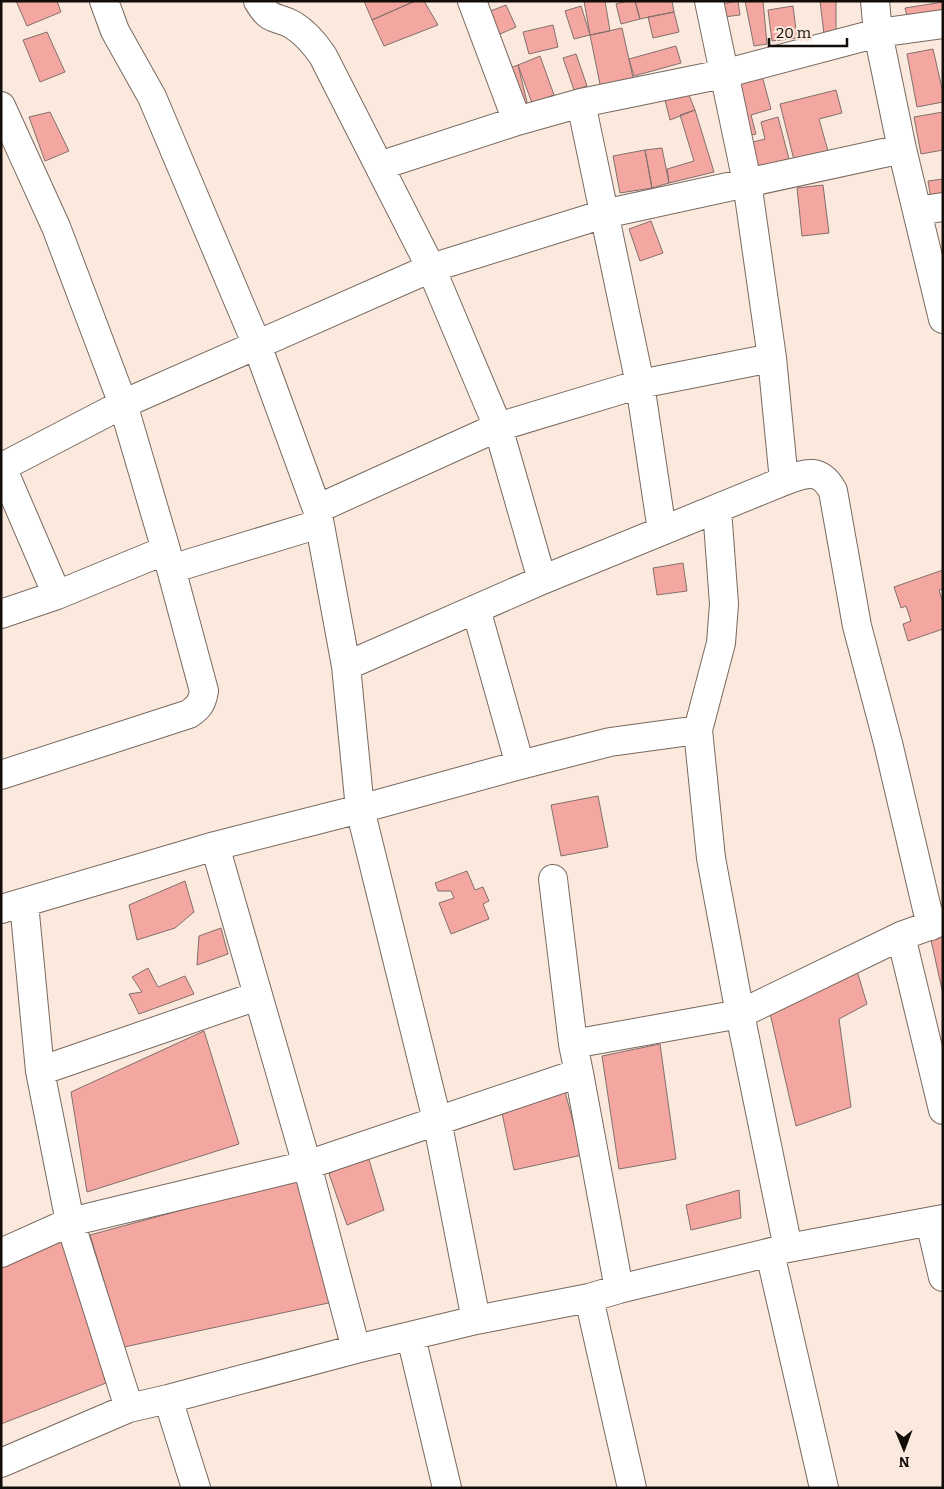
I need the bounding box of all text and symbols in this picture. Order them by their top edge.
scale bar [769,15,846,47]
text: 20 m [776,24,812,42]
north arrow [879,1424,929,1474]
text: N [898,1453,910,1470]

